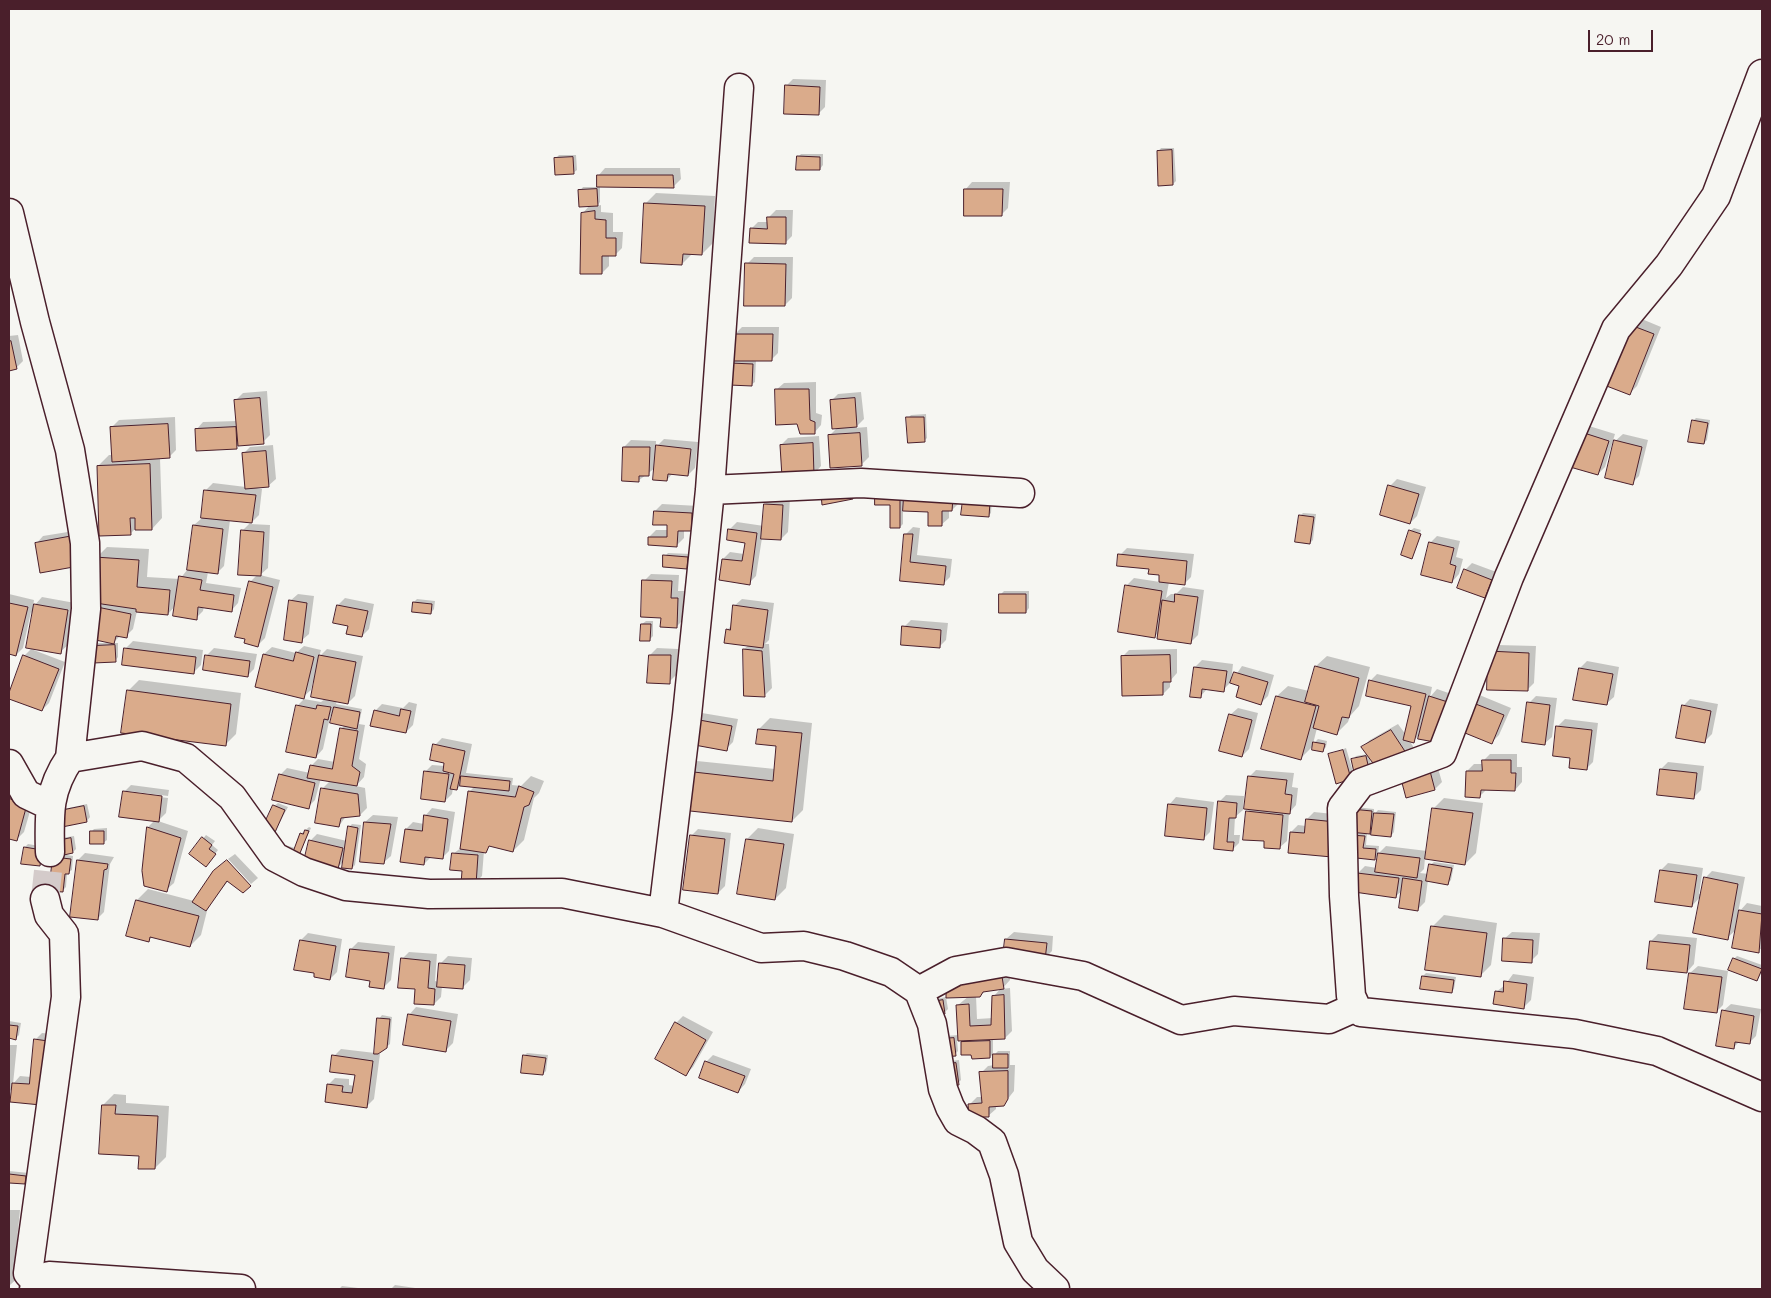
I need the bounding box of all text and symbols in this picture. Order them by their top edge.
scale bar [1591,20,1656,52]
text: 20 m [1596,29,1630,49]

